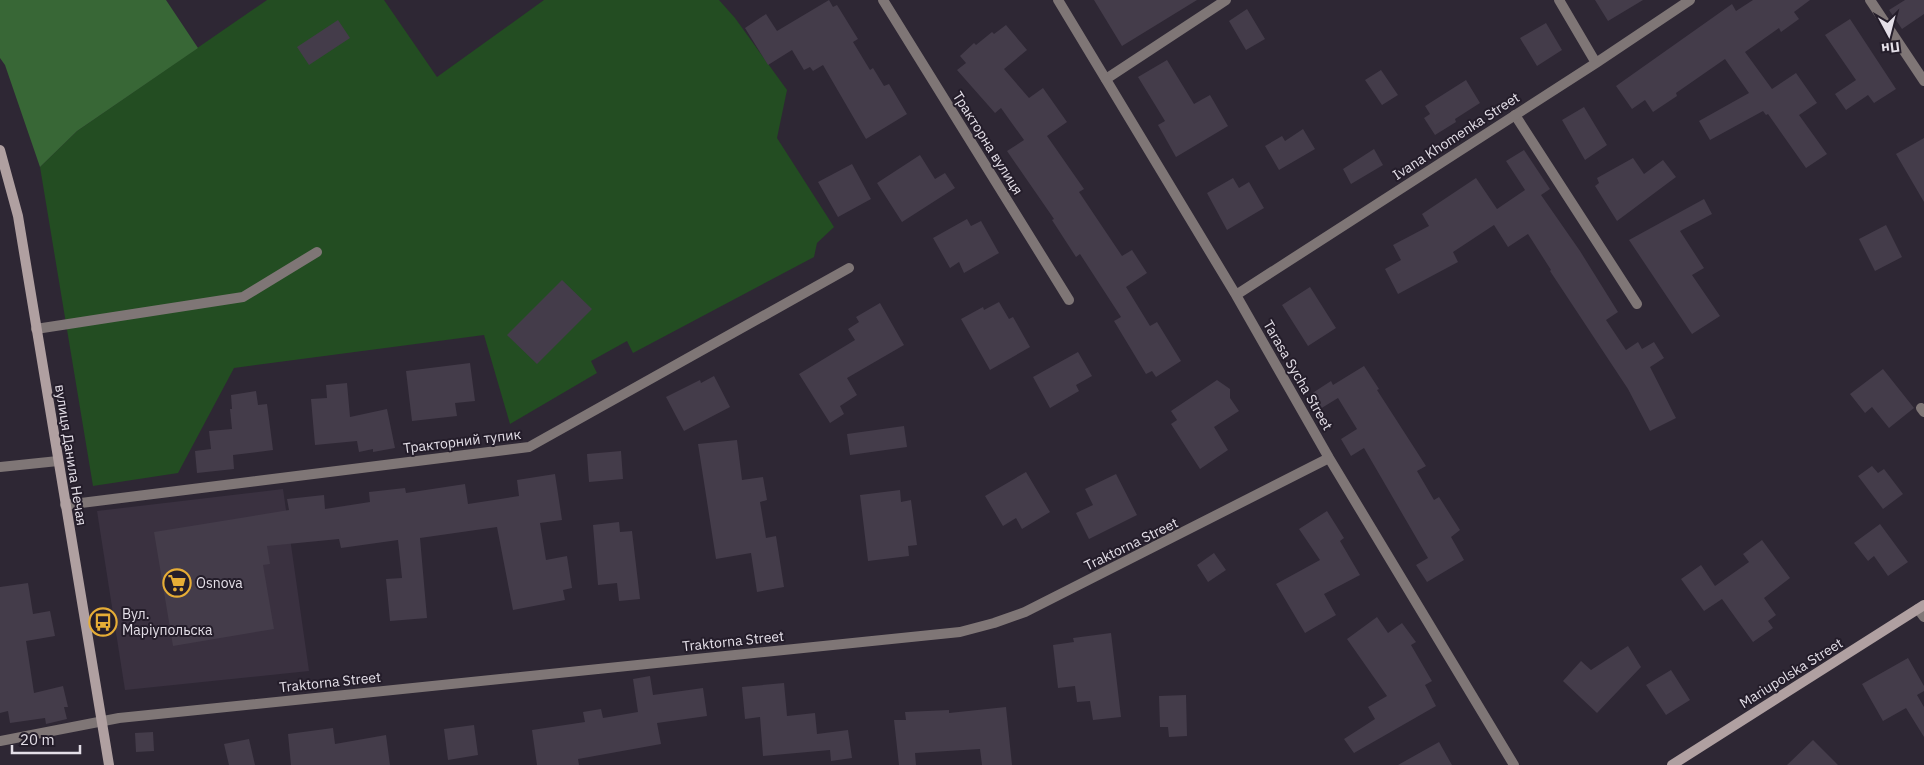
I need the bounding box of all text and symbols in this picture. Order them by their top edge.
north arrow [1864,10,1914,60]
text: Пн [1880,38,1901,58]
street label: Тракторна вулиця [949,88,1027,198]
street label: Ivana Khomenka Street [1389,88,1523,184]
street label: Tarasa Sycha Street [1259,317,1337,433]
street label: вулиця Данила Нечая [51,383,91,527]
street label: Тракторний тупик [402,425,522,457]
street label: Traktorna Street [1081,513,1181,574]
supermarket icon: Osnova [162,568,192,598]
place label: Osnova [196,574,243,592]
place label: Вул. Маріупольска [122,605,213,639]
bus stop icon: Вул. Маріупольска [88,607,118,637]
street label: Traktorna Street [681,627,785,655]
street label: Mariupolska Street [1736,634,1846,712]
street label: Traktorna Street [278,668,382,696]
scale bar [12,722,80,754]
text: 20 m [20,730,55,749]

